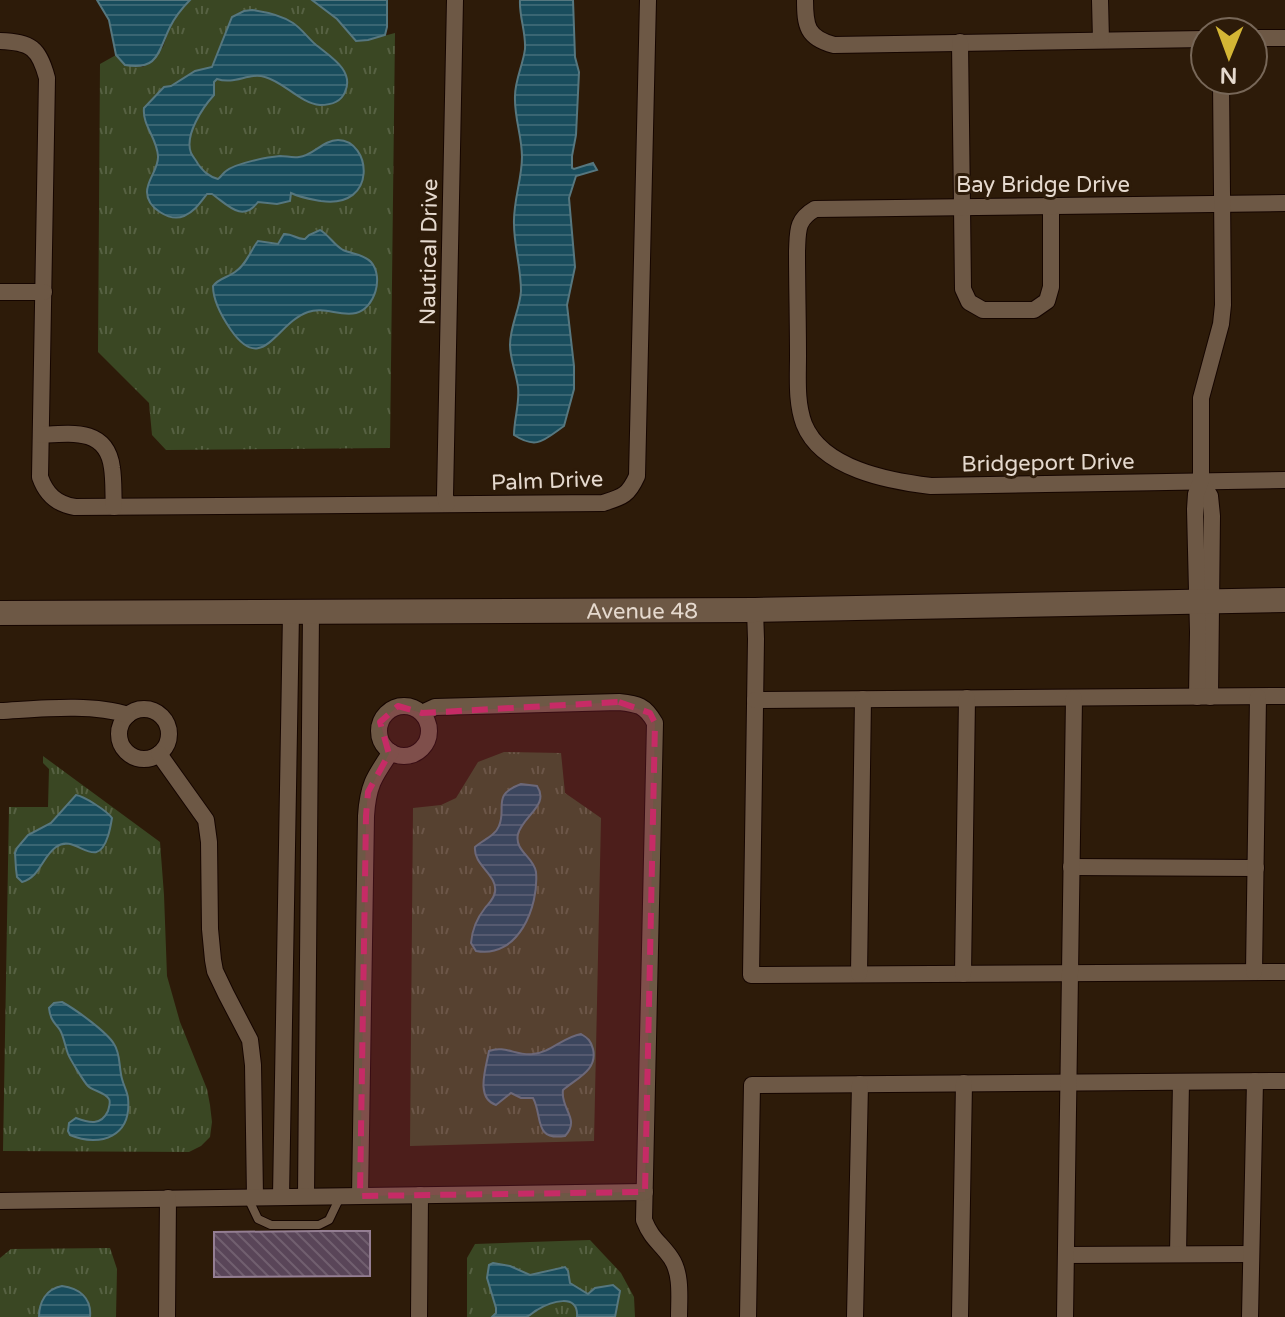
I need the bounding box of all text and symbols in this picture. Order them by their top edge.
north arrow [1189,16,1269,96]
text: N [1220,62,1238,88]
street label: Bay Bridge Drive [956,172,1130,198]
street label: Nautical Drive [415,178,443,326]
street label: Bridgeport Drive [961,448,1135,478]
street label: Palm Drive [491,466,604,496]
street label: Avenue 48 [586,598,698,625]

